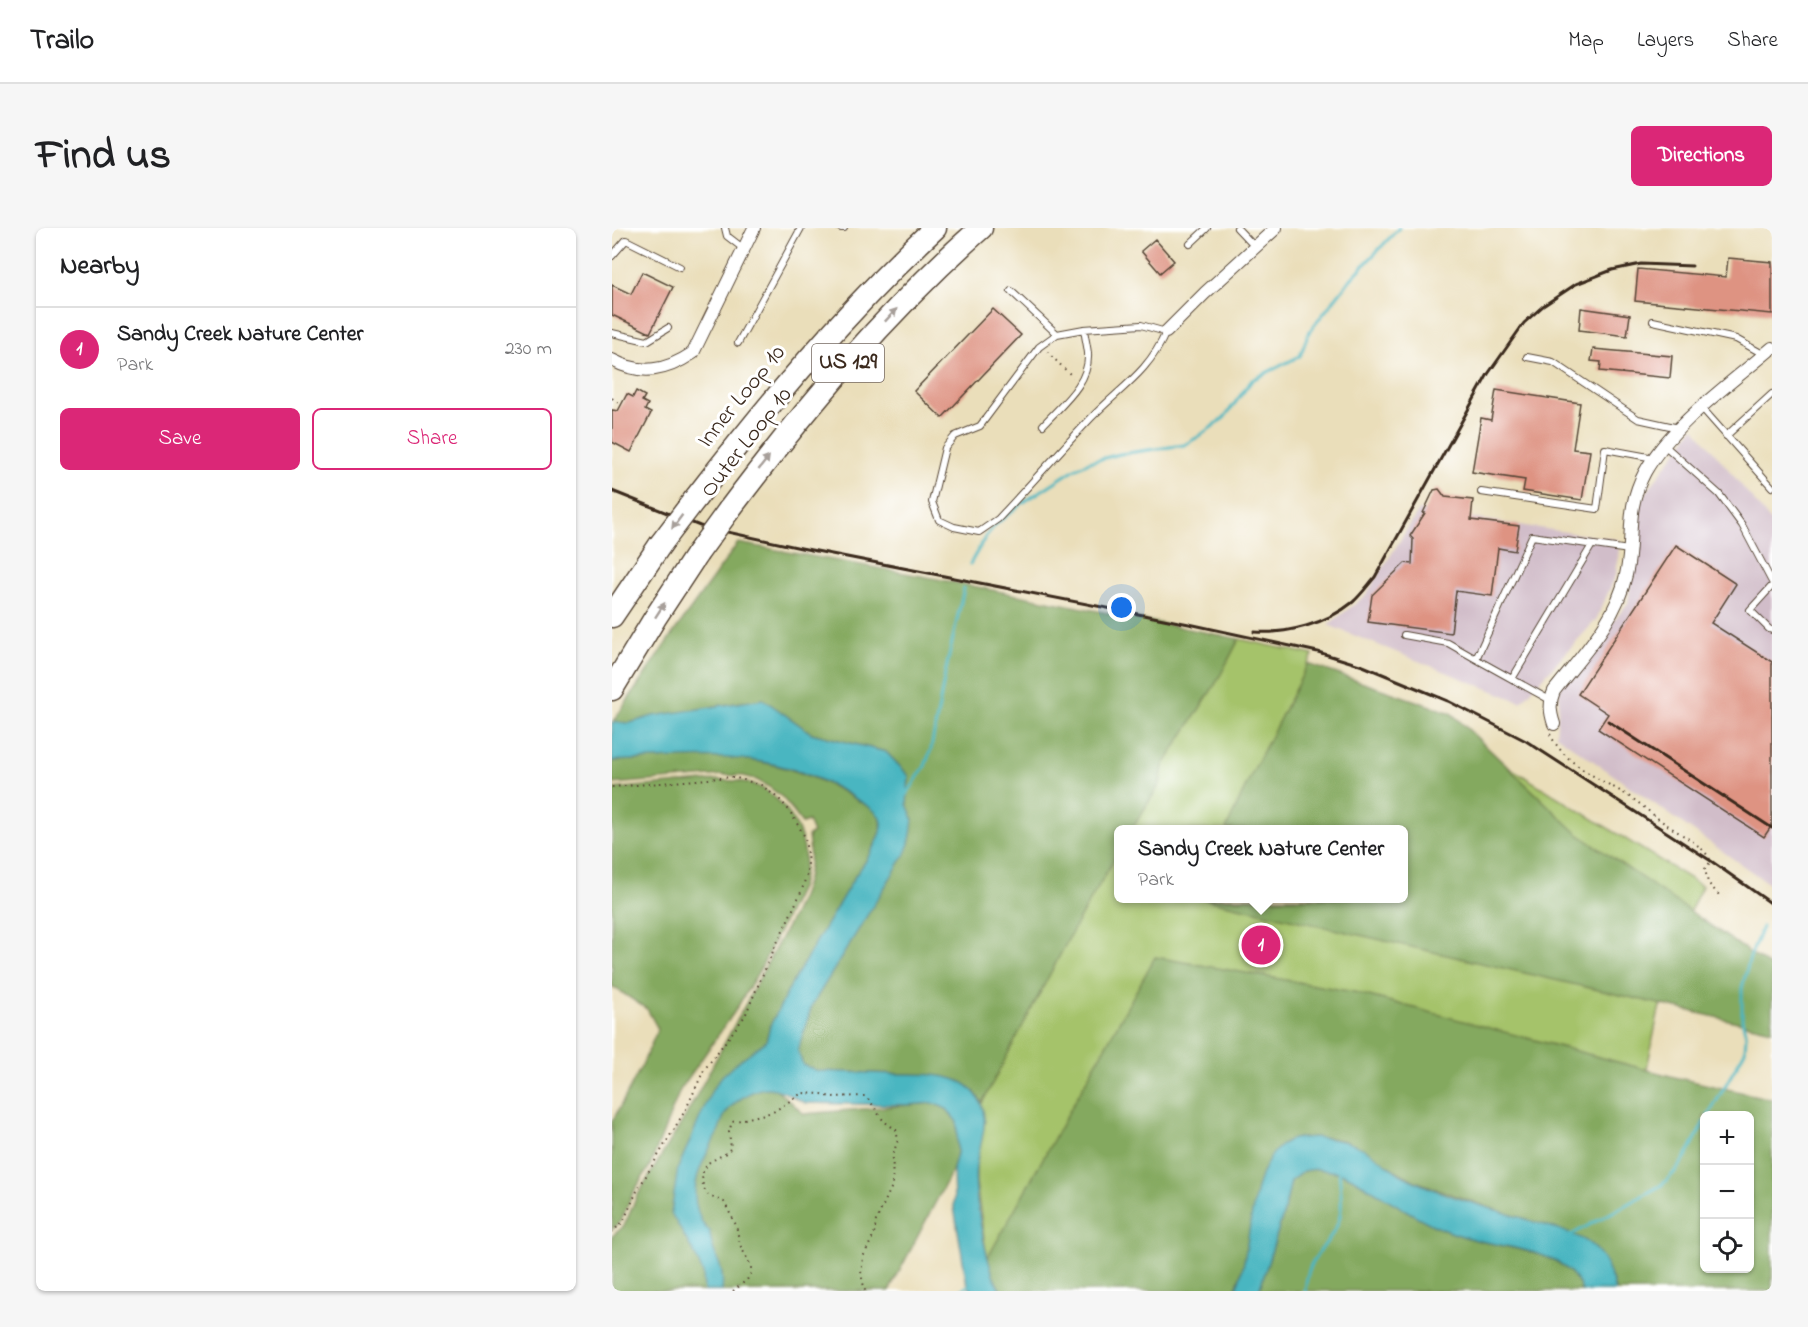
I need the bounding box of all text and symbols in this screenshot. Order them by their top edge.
text: Trailo [30,21,94,62]
text: Map [1568,26,1604,56]
text: Layers [1637,26,1694,56]
text: Share [1727,26,1778,56]
text: Find us [36,126,171,187]
button: Directions [1631,126,1772,186]
text: Nearby [60,248,139,286]
one-way arrow [884,309,898,323]
text: Sandy Creek Nature Center [117,319,363,351]
text: 1 [76,335,83,364]
text: 230 m [505,335,552,364]
street label: Inner Loop 10 [689,338,795,456]
road number: US 129 [812,344,884,382]
text: Park [117,351,153,380]
street label: Outer Loop 10 [692,380,802,506]
button: Save [60,408,300,470]
button: Share [312,408,552,470]
one-way arrow [758,455,771,471]
one-way arrow [671,513,683,529]
your location [1107,593,1136,622]
one-way arrow [655,601,666,618]
popup [1114,825,1408,903]
text: Sandy Creek Nature Center [1138,834,1384,866]
text: Park [1138,866,1174,895]
pin: 1 [1242,922,1280,968]
map controls [1700,1111,1754,1273]
button: + [1700,1111,1754,1165]
button: − [1700,1165,1754,1219]
button: locate [1700,1219,1754,1273]

